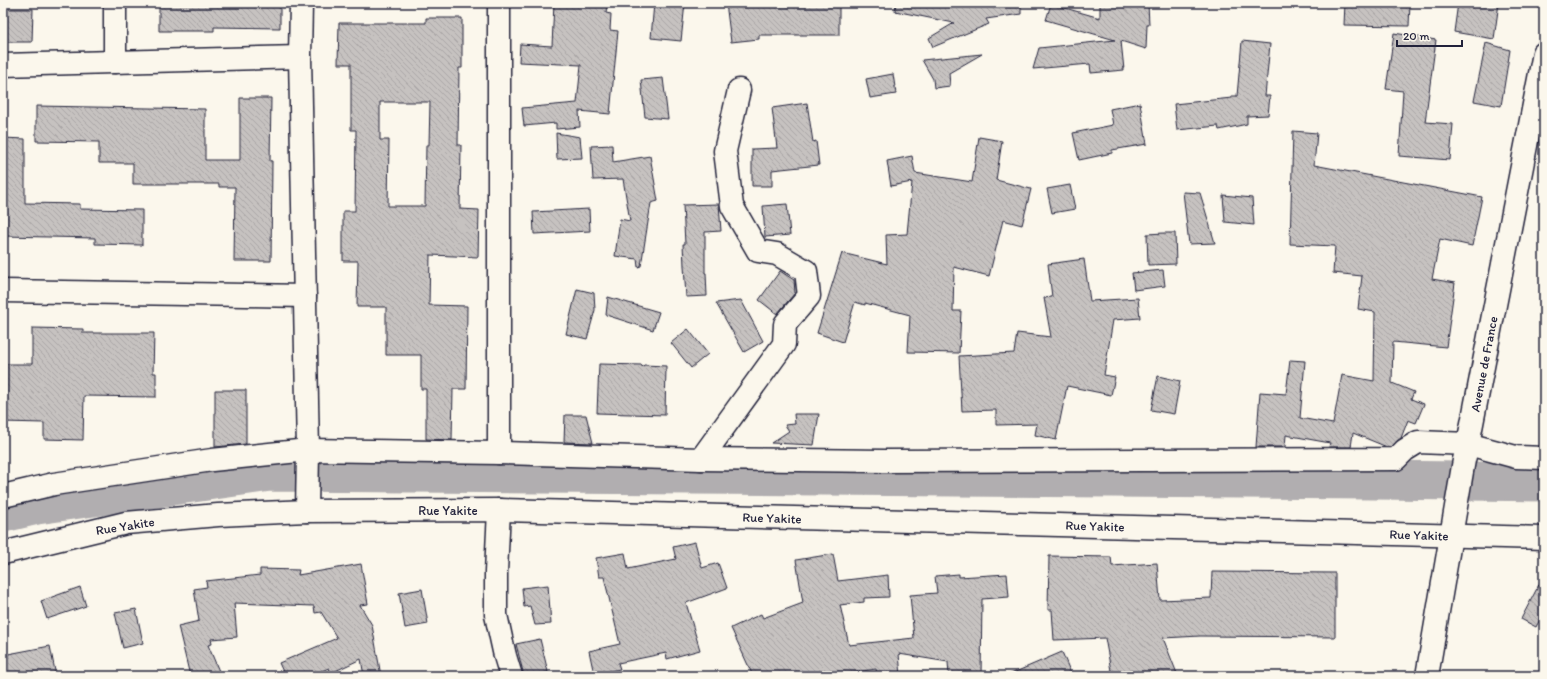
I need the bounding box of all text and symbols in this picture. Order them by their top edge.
scale bar [1397,22,1462,48]
text: 20 m [1403,29,1430,43]
street label: Avenue de France [1467,315,1501,413]
street label: Rue Yakite [418,503,478,518]
street label: Rue Yakite [742,509,802,527]
street label: Rue Yakite [95,514,155,538]
street label: Rue Yakite [1065,517,1125,535]
street label: Rue Yakite [1389,526,1449,544]

